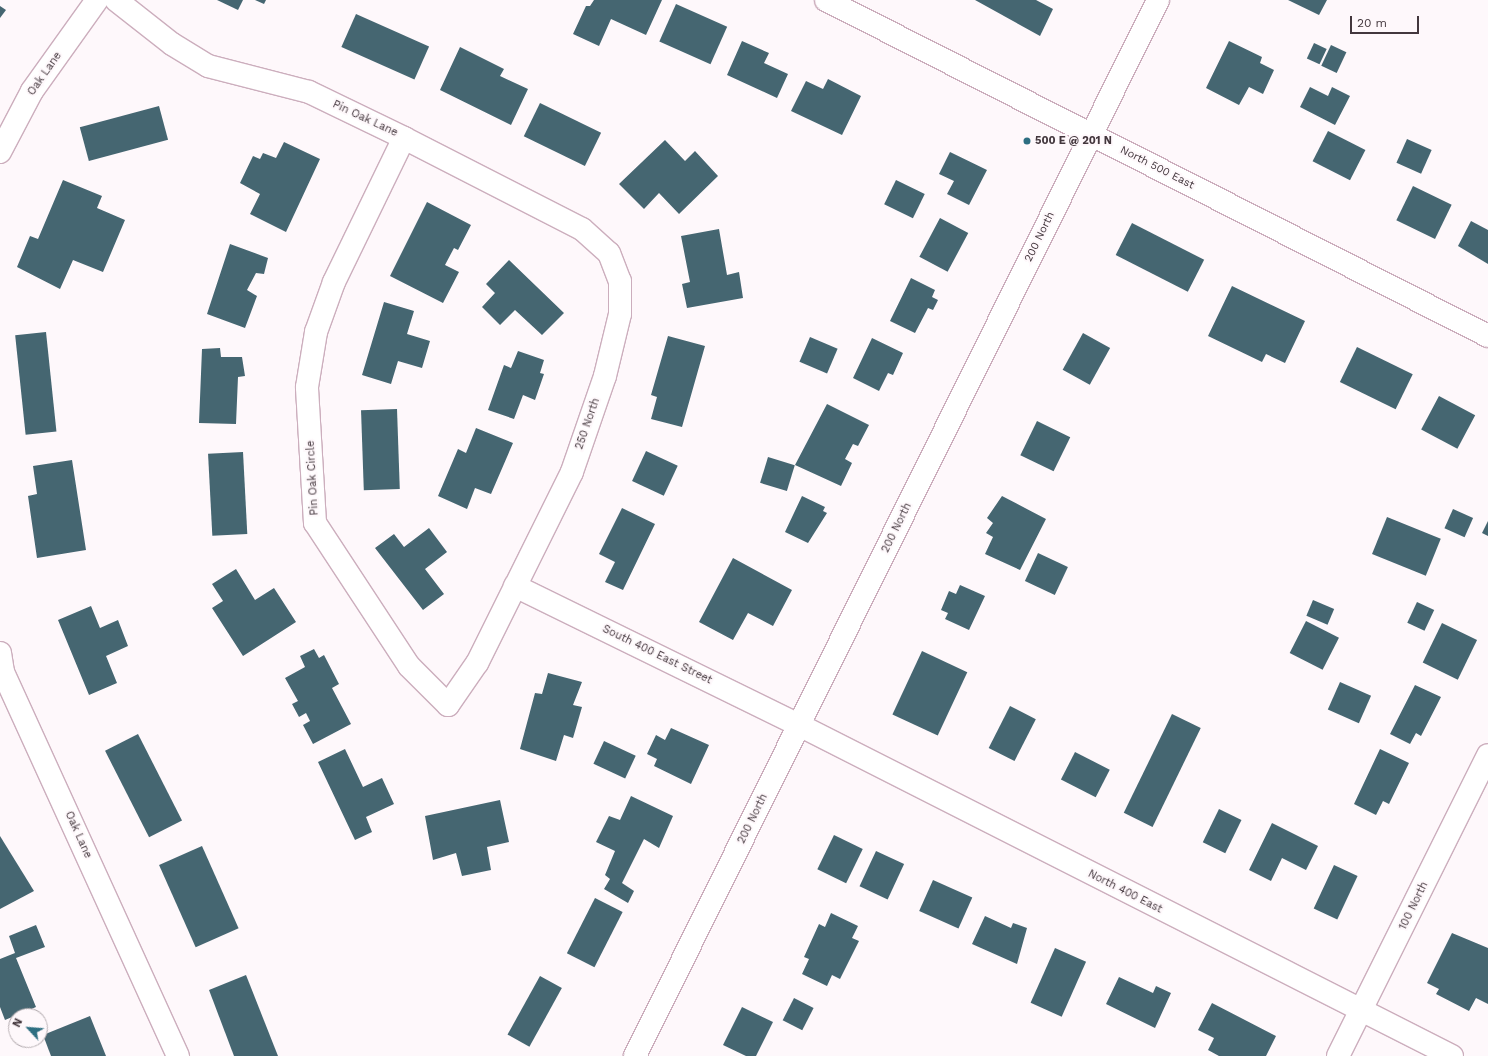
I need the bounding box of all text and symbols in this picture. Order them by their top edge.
scale bar [1352,8,1421,34]
text: 20 m [1357,16,1387,30]
street label: Oak Lane [25,50,65,98]
street label: Pin Oak Lane [330,98,400,140]
place label: 500 E @ 201 N [1035,134,1112,148]
marker: 500 E @ 201 N [1022,136,1032,146]
street label: North 500 East [1118,144,1196,192]
street label: 200 North [1022,210,1058,264]
street label: 250 North [573,397,603,451]
street label: Pin Oak Circle [304,440,322,516]
street label: 200 North [879,501,915,555]
street label: South 400 East Street [600,623,714,687]
street label: 200 North [735,792,771,846]
street label: Oak Lane [62,809,94,861]
street label: North 400 East [1086,868,1164,916]
street label: 100 North [1397,880,1431,932]
north arrow [8,1008,48,1048]
text: N [10,1016,25,1029]

